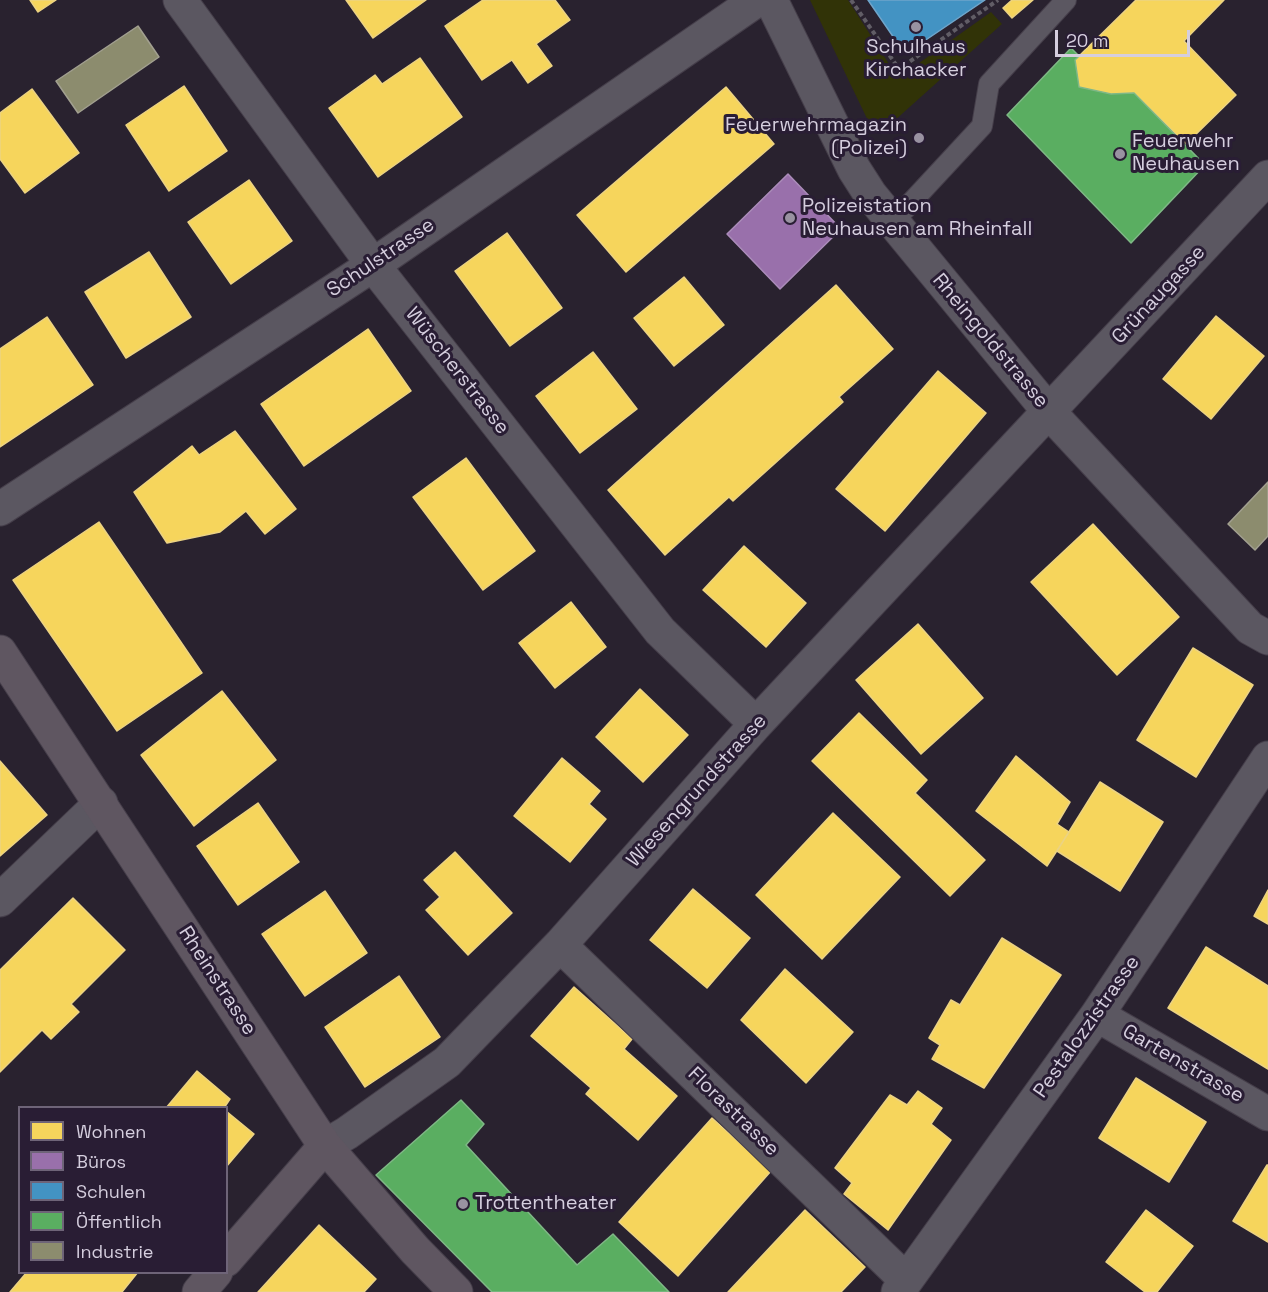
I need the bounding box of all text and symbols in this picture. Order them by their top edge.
scale bar [1058,18,1193,56]
marker: Schulhaus Kirchacker [909,20,923,34]
text: 20 m [1066,29,1109,52]
place label: Schulhaus Kirchacker [865,36,967,83]
place label: Feuerwehrmagazin (Polizei) [725,114,907,161]
place label: Feuerwehr Neuhausen [1132,130,1240,177]
marker: Feuerwehrmagazin (Polizei) [912,131,926,145]
marker: Feuerwehr Neuhausen [1113,147,1127,161]
place label: Polizeistation Neuhausen am Rheinfall [802,195,1032,242]
marker: Polizeistation Neuhausen am Rheinfall [783,211,797,225]
street label: Schulstrasse [323,213,439,303]
street label: Grünaugasse [1107,241,1211,349]
street label: Rheingoldstrasse [927,269,1053,413]
street label: Wüscherstrasse [400,303,514,439]
street label: Wiesengrundstrasse [622,710,772,872]
street label: Rheinstrasse [173,922,261,1040]
street label: Pestalozzistrasse [1029,951,1145,1103]
street label: Gartenstrasse [1118,1020,1248,1108]
street label: Florastrasse [682,1062,784,1162]
legend [18,1106,228,1274]
text: Wohnen [76,1120,146,1143]
text: Büros [76,1150,126,1173]
text: Schulen [76,1180,146,1203]
place label: Trottentheater [475,1192,617,1216]
marker: Trottentheater [456,1197,470,1211]
text: Öffentlich [76,1210,162,1233]
text: Industrie [76,1240,153,1263]

